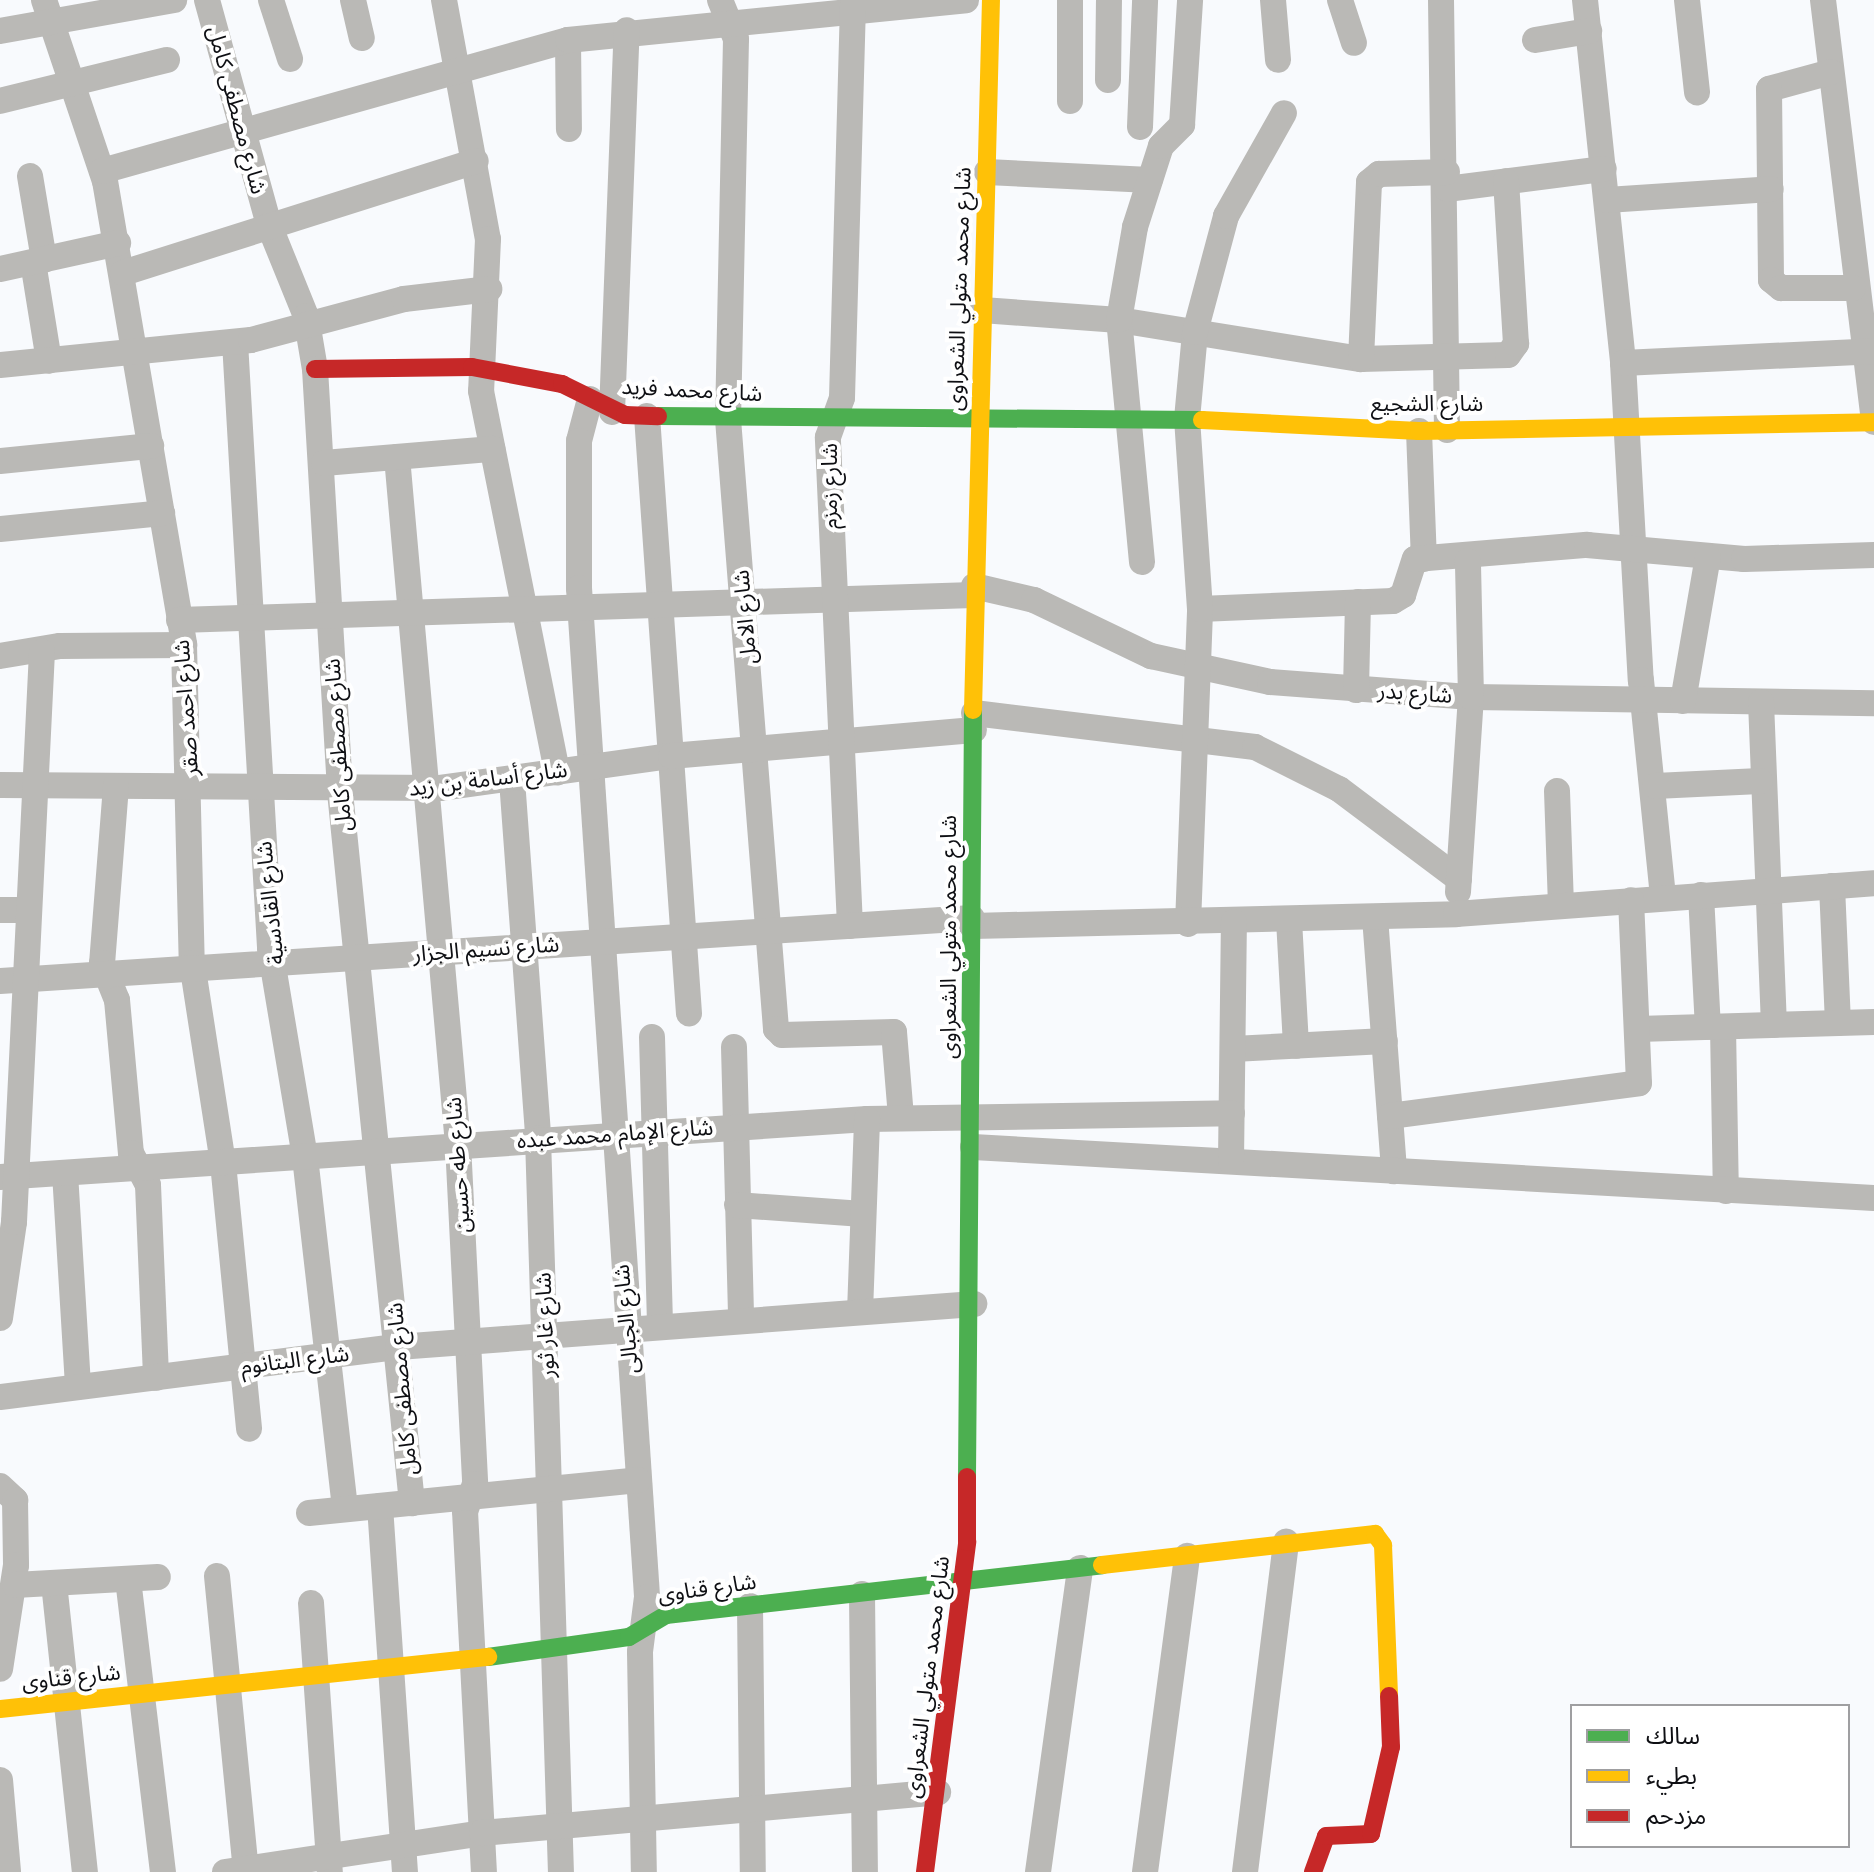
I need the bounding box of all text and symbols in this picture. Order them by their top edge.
street label: شارع مصطفى كامل [202,23,272,197]
street label: شارع محمد متولي الشعراوى [942,167,976,411]
street label: شارع محمد فريد [621,373,763,407]
street label: شارع الشجيع [1371,391,1483,417]
street label: شارع زمزم [817,443,843,529]
street label: شارع الامل [728,569,762,665]
street label: شارع احمد صقر [168,639,204,777]
street label: شارع مصطفى كامل [319,658,357,832]
street label: شارع بدر [1377,677,1453,709]
street label: شارع أسامة بن زيد [407,756,569,802]
street label: شارع محمد متولي الشعراوى [936,815,962,1059]
street label: شارع القادسية [250,840,290,966]
street label: شارع نسيم الجزار [412,931,560,967]
street label: شارع طه حسين [440,1096,476,1234]
street label: شارع الإمام محمد عبده [516,1114,714,1154]
street label: شارع الجبالى [608,1263,644,1375]
street label: شارع غار ثور [530,1272,560,1378]
street label: شارع مصطفى كامل [381,1302,423,1476]
street label: شارع البتانوم [239,1340,351,1380]
street label: شارع محمد متولي الشعراوى [899,1554,955,1800]
street label: شارع قناوى [656,1568,758,1608]
street label: شارع قناوى [20,1659,122,1695]
legend [1570,1704,1850,1848]
text: سالك [1646,1720,1700,1750]
text: بطيء [1646,1760,1697,1790]
text: مزدحم [1646,1800,1706,1830]

